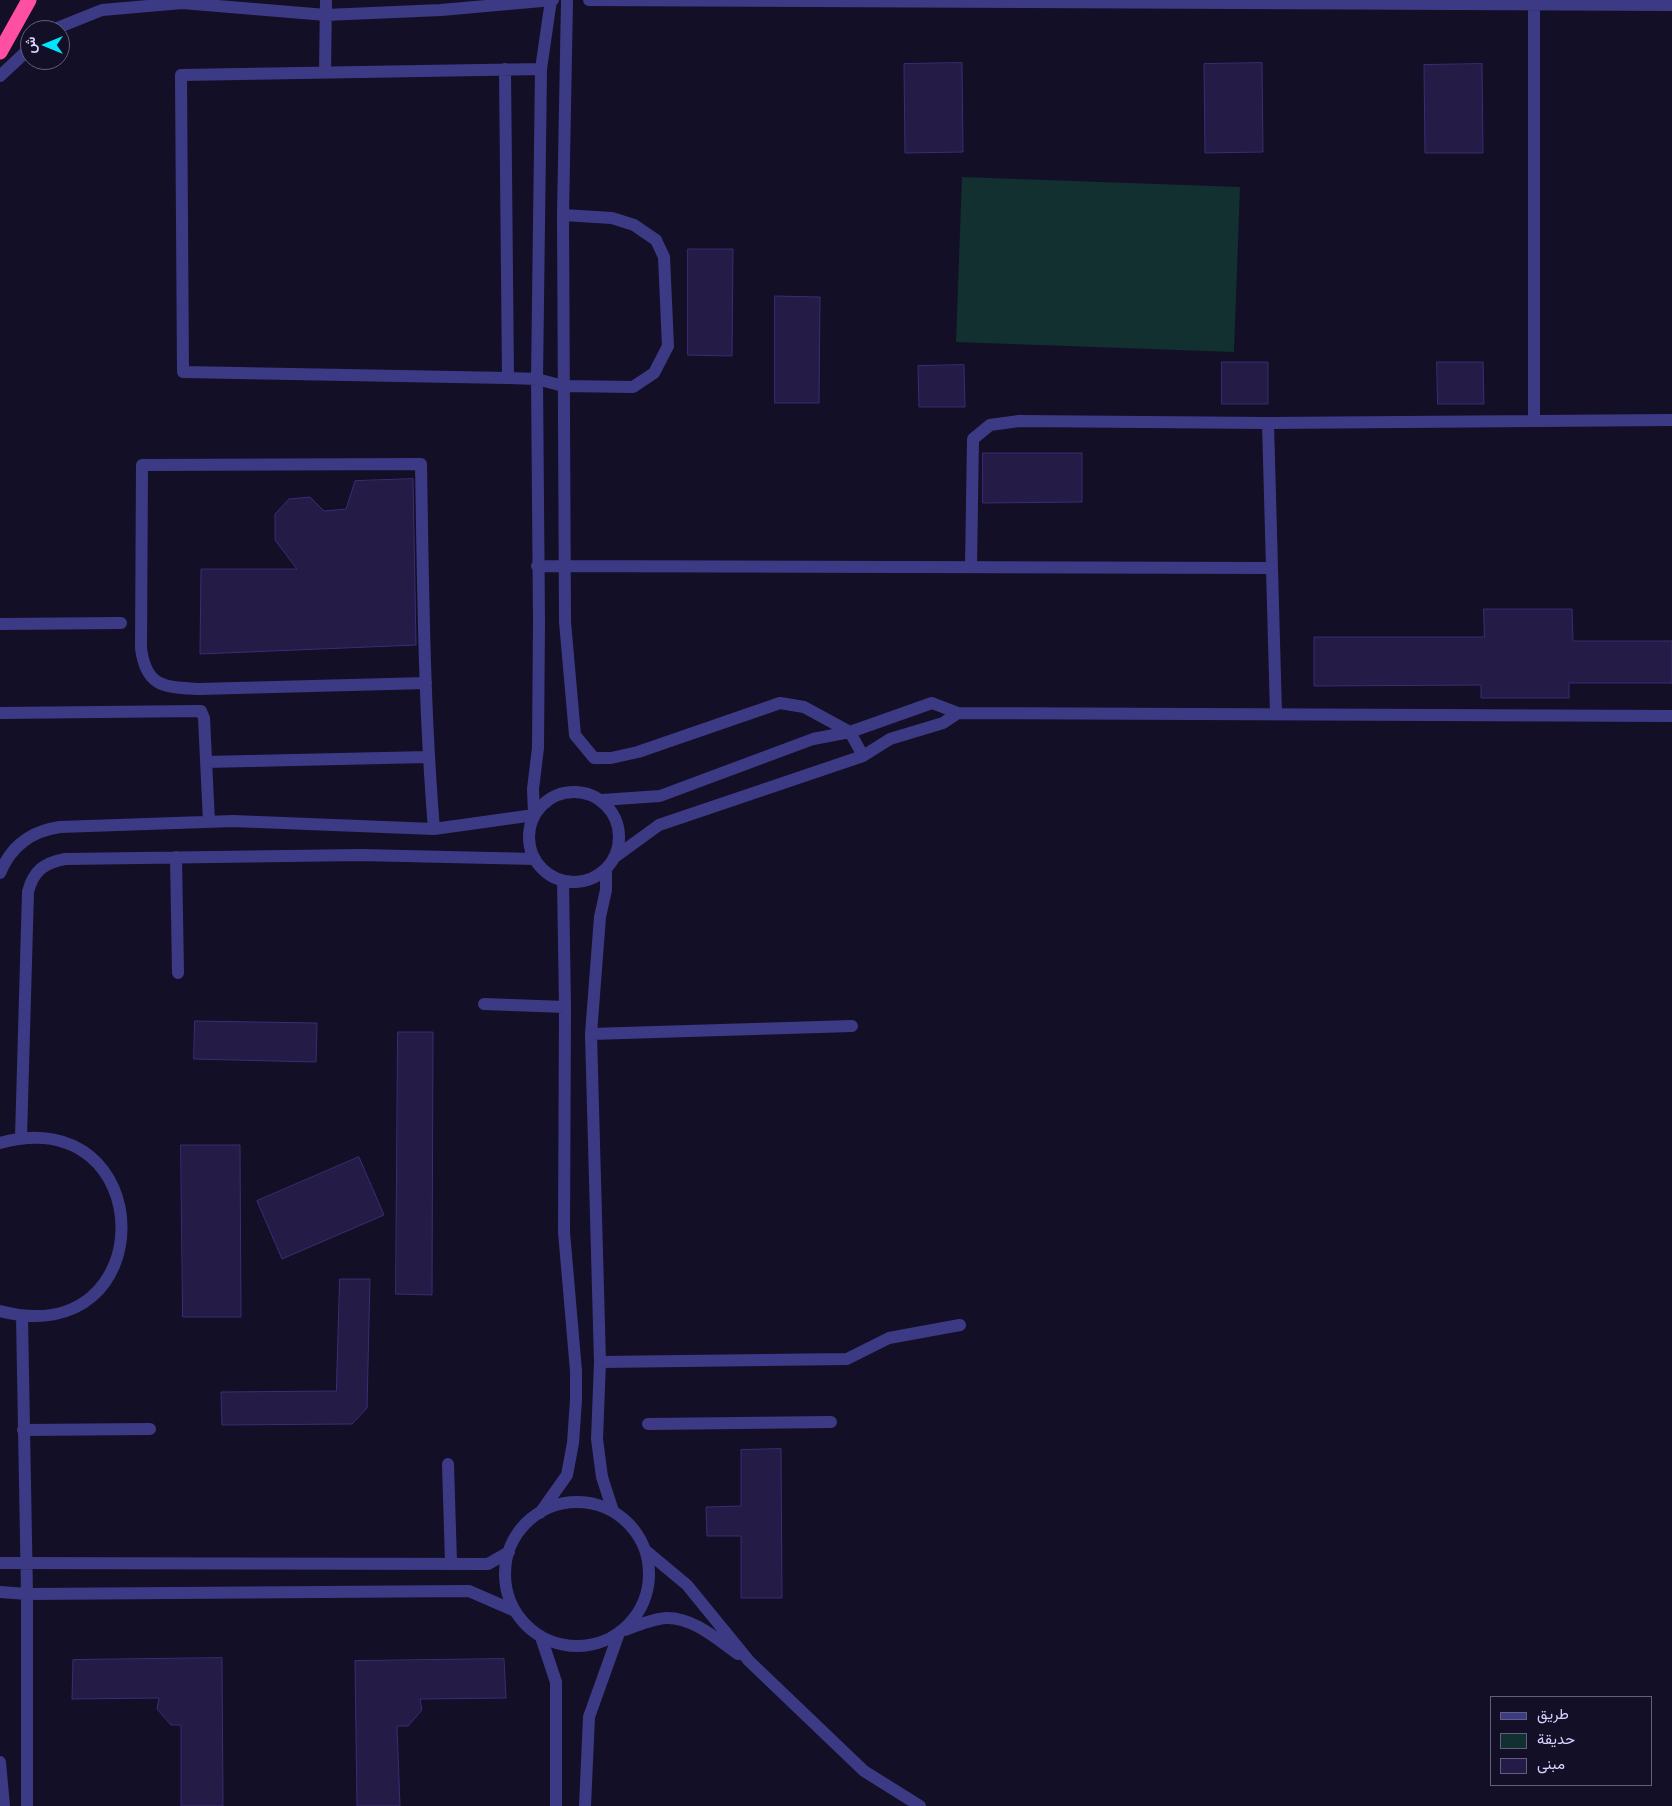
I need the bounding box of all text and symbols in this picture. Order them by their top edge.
north arrow [20,20,70,70]
text: ش [22,37,39,53]
legend [1490,1696,1652,1786]
text: طريق [1537,1705,1569,1723]
text: حديقة [1537,1730,1575,1748]
text: مبنى [1537,1755,1565,1773]

